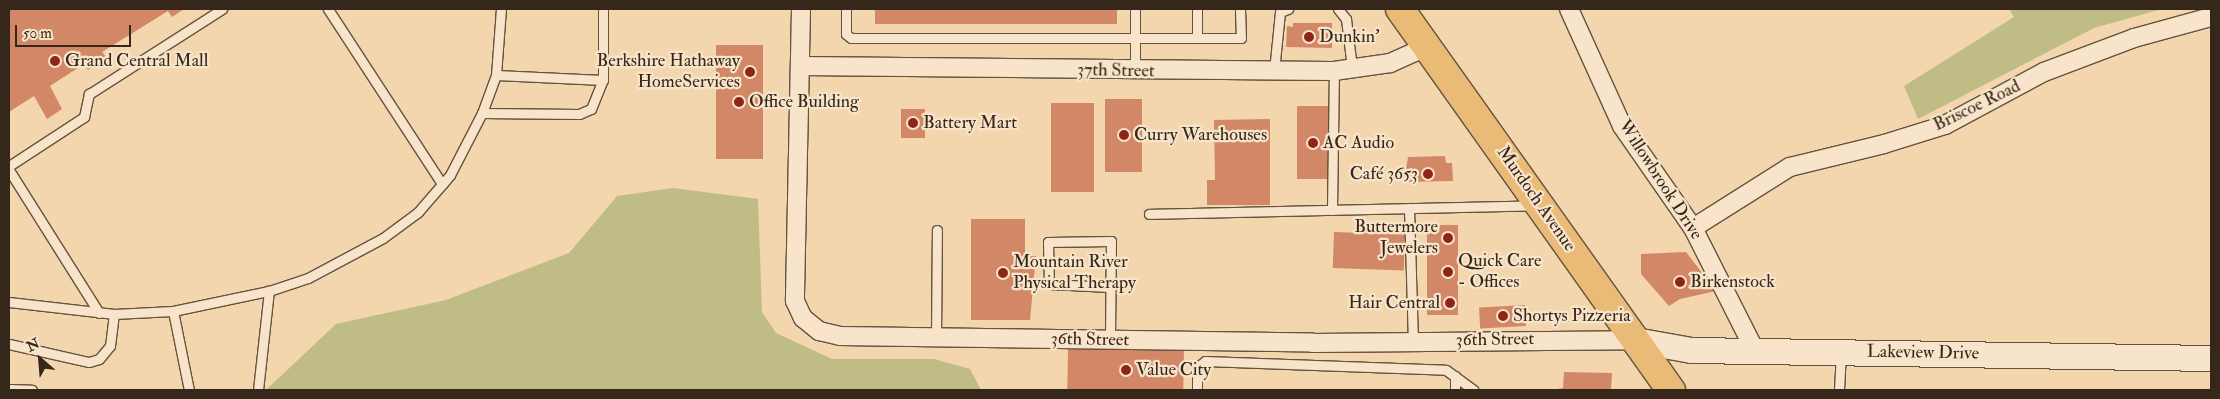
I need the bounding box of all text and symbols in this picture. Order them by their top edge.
scale bar [18,15,134,47]
text: 50 m [23,24,52,43]
place label: Dunkin' [1319,26,1380,48]
marker: Dunkin' [1303,31,1315,43]
place label: Grand Central Mall [65,50,208,72]
place label: Berkshire Hathaway HomeServices [596,51,740,94]
marker: Grand Central Mall [49,55,61,67]
street label: 37th Street [1077,60,1155,82]
marker: Berkshire Hathaway HomeServices [744,66,756,78]
street label: Briscoe Road [1930,76,2024,136]
place label: Office Building [749,91,859,113]
marker: Office Building [733,96,745,108]
place label: Battery Mart [923,112,1017,134]
street label: Willowbrook Drive [1613,116,1707,244]
marker: Battery Mart [907,117,919,129]
place label: Curry Warehouses [1134,124,1267,146]
marker: Curry Warehouses [1118,129,1130,141]
place label: AC Audio [1323,132,1394,154]
marker: AC Audio [1307,137,1319,149]
street label: Murdoch Avenue [1492,142,1580,256]
place label: Café 3653 [1350,163,1418,185]
marker: Café 3653 [1422,168,1434,180]
place label: Buttermore Jewelers [1354,217,1438,260]
marker: Buttermore Jewelers [1442,232,1454,244]
place label: Quick Care - Offices [1458,251,1542,294]
place label: Mountain River Physical Therapy [1013,252,1136,294]
marker: Quick Care - Offices [1442,266,1454,278]
marker: Mountain River Physical Therapy [997,267,1009,279]
place label: Birkenstock [1690,271,1775,293]
marker: Birkenstock [1674,276,1686,288]
place label: Hair Central [1348,292,1440,314]
marker: Hair Central [1444,297,1456,309]
place label: Shortys Pizzeria [1513,305,1631,327]
marker: Shortys Pizzeria [1497,310,1509,322]
street label: 36th Street [1051,329,1129,351]
street label: 36th Street [1456,329,1534,351]
north arrow [15,334,65,384]
text: N [24,335,42,356]
street label: Lakeview Drive [1867,341,1979,365]
place label: Value City [1136,359,1211,381]
marker: Value City [1120,364,1132,376]

